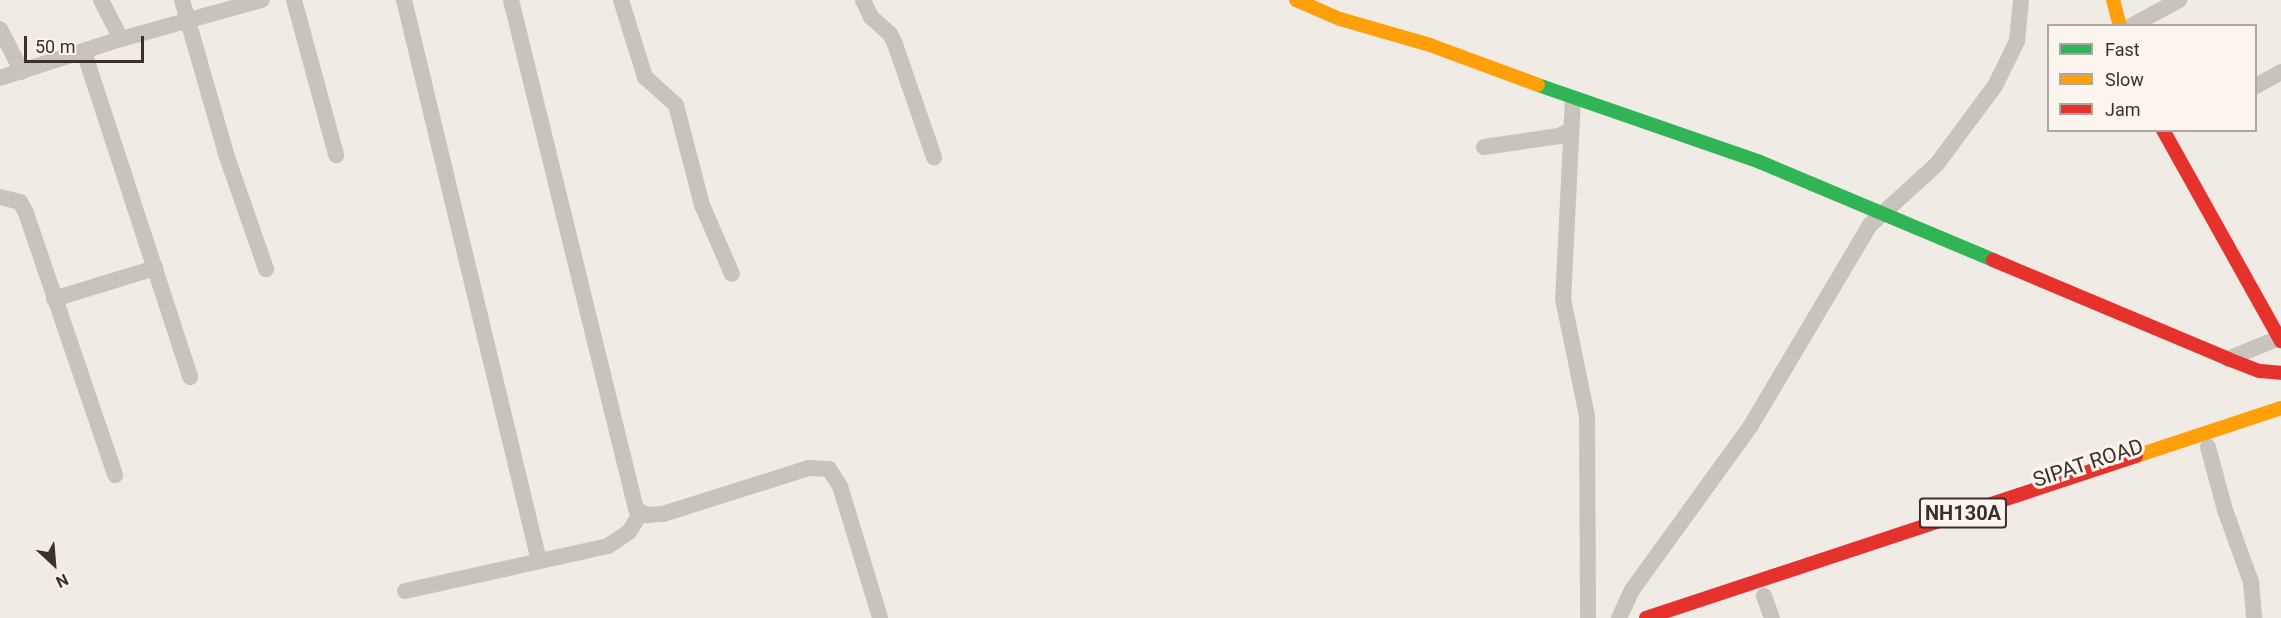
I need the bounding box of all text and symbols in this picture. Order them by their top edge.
scale bar [27,24,147,62]
legend [2047,24,2257,132]
text: 50 m [35,36,75,57]
text: Fast [2105,39,2140,60]
text: Slow [2105,69,2144,90]
text: Jam [2105,99,2141,120]
street label: SIPAT ROAD [2030,433,2146,493]
road number: NH130A [1918,496,2008,530]
north arrow [24,534,84,594]
text: N [53,570,71,592]

